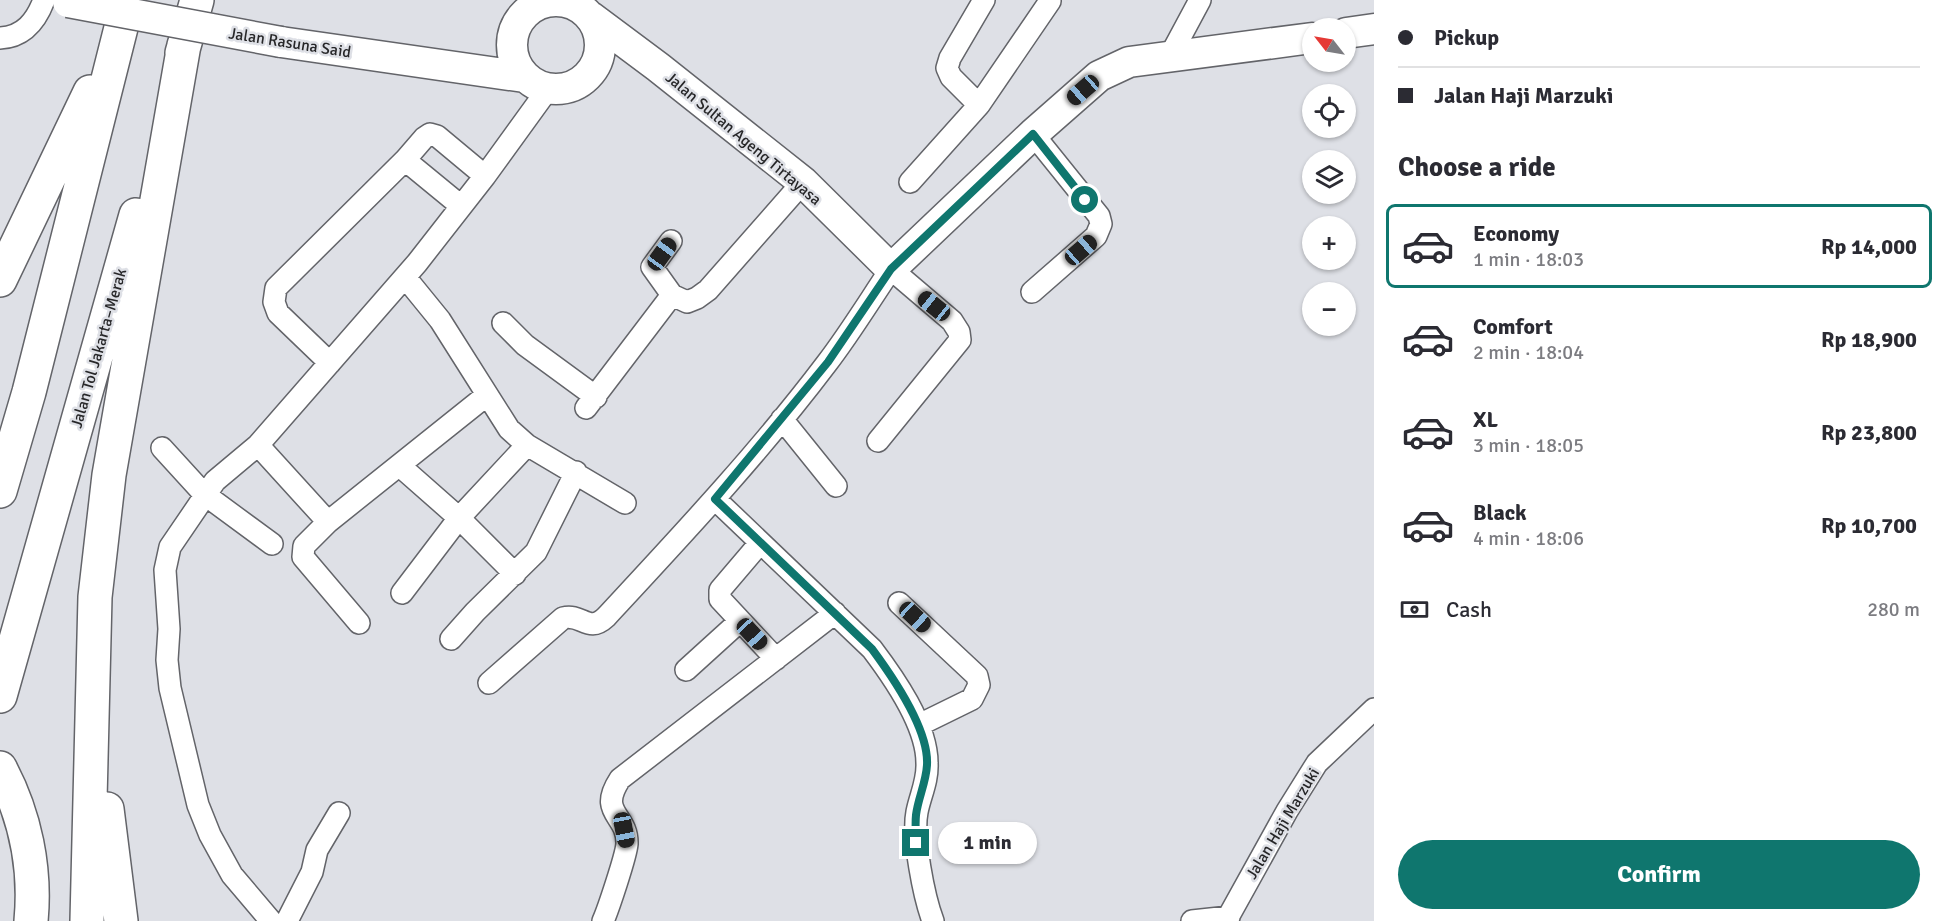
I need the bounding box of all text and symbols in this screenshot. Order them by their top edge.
north arrow [1302,18,1356,72]
map controls [1302,18,1356,336]
street label: Jalan Rasuna Said [227,23,352,63]
text: Pickup [1434,24,1499,51]
street label: Jalan Sultan Ageng Tirtayasa [661,68,825,210]
car [1064,71,1102,109]
text: Jalan Haji Marzuki [1434,82,1613,109]
button: locate [1302,84,1356,138]
button: layers [1302,150,1356,204]
text: Choose a ride [1398,151,1556,184]
route start [1071,186,1098,213]
button: + [1302,216,1356,270]
icon: car [1401,219,1455,273]
text: Economy [1473,220,1559,247]
car [1062,231,1100,269]
text: Rp 14,000 [1821,233,1917,260]
car [644,234,680,274]
text: 1 min · 18:03 [1473,247,1584,272]
street label: Jalan Tol Jakarta–Merak [67,266,131,430]
button: − [1302,282,1356,336]
car [914,288,954,324]
icon: car [1401,312,1455,366]
text: Comfort [1473,313,1553,340]
text: Rp 18,900 [1821,326,1917,353]
text: 2 min · 18:04 [1473,340,1584,365]
icon: car [1401,405,1455,459]
text: XL [1473,406,1498,433]
text: Rp 23,800 [1821,419,1917,446]
text: 3 min · 18:05 [1473,433,1584,458]
icon: car [1401,498,1455,552]
text: Black [1473,499,1527,526]
text: Rp 10,700 [1821,512,1917,539]
text: 4 min · 18:06 [1473,526,1584,551]
icon: cash [1398,593,1431,626]
text: Cash [1446,596,1492,623]
text: 280 m [1867,597,1920,622]
car [896,598,934,636]
car [733,615,771,653]
street label: Jalan Haji Marzuki [1242,764,1324,883]
car [612,811,636,849]
callout: 1 min [937,822,1036,864]
route end [902,829,929,856]
text: 1 min [963,830,1012,855]
button: Confirm [1398,840,1920,909]

